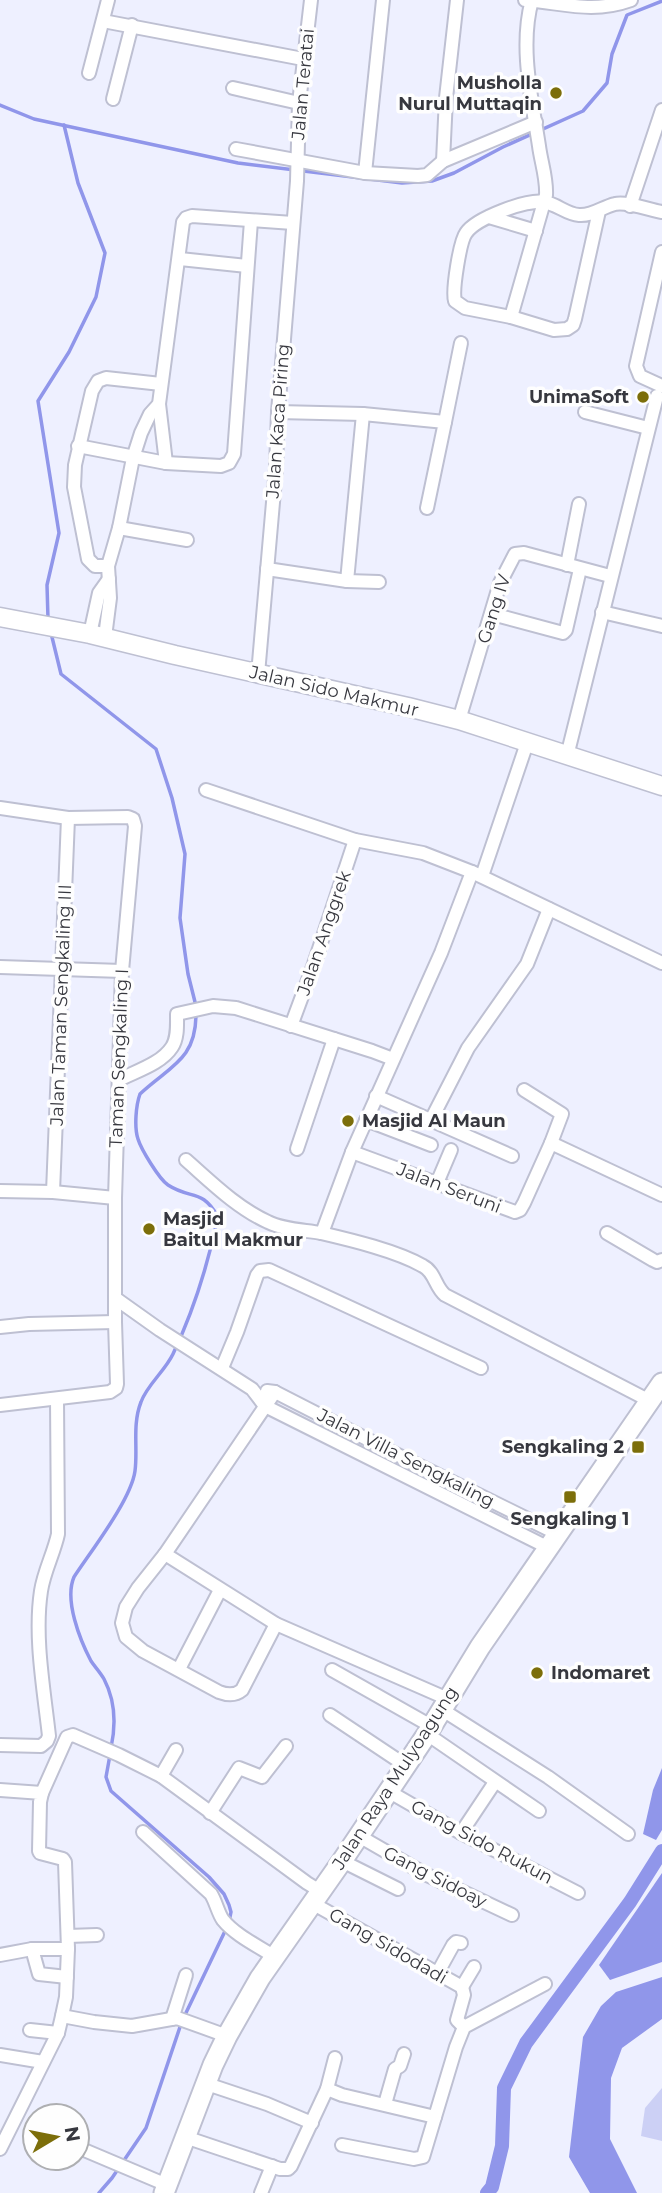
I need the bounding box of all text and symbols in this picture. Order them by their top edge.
street label: Jalan Teratai [287,27,319,142]
place label: Musholla Nurul Muttaqin [398,72,542,115]
marker: Musholla Nurul Muttaqin [548,85,564,101]
street label: Jalan Kaca Piring [262,343,294,500]
place label: UnimaSoft [529,386,629,408]
marker: UnimaSoft [635,389,651,405]
street label: Gang IV [472,571,516,646]
street label: Jalan Sido Makmur [246,661,421,721]
street label: Jalan Anggrek [292,868,356,999]
street label: Jalan Taman Sengkaling III [46,884,76,1127]
street label: Taman Sengkaling I [105,968,133,1148]
place label: Masjid Al Maun [362,1110,506,1132]
marker: Masjid Al Maun [340,1113,356,1129]
street label: Jalan Seruni [393,1158,504,1218]
place label: Masjid Baitul Makmur [163,1208,303,1251]
marker: Masjid Baitul Makmur [141,1221,157,1237]
street label: Jalan Villa Sengkaling [313,1403,498,1512]
place label: Sengkaling 2 [502,1436,624,1458]
marker: Sengkaling 2 [630,1439,646,1455]
marker: Sengkaling 1 [562,1489,578,1505]
place label: Sengkaling 1 [511,1508,629,1530]
place label: Indomaret [551,1662,651,1684]
marker: Indomaret [529,1665,545,1681]
street label: Jalan Raya Mulyoagung [327,1682,463,1875]
street label: Gang Sido Rukun [407,1795,557,1889]
street label: Gang Sidoay [380,1842,491,1913]
street label: Gang Sidodadi [325,1903,451,1989]
north arrow [21,2102,91,2172]
text: N [60,2125,85,2144]

